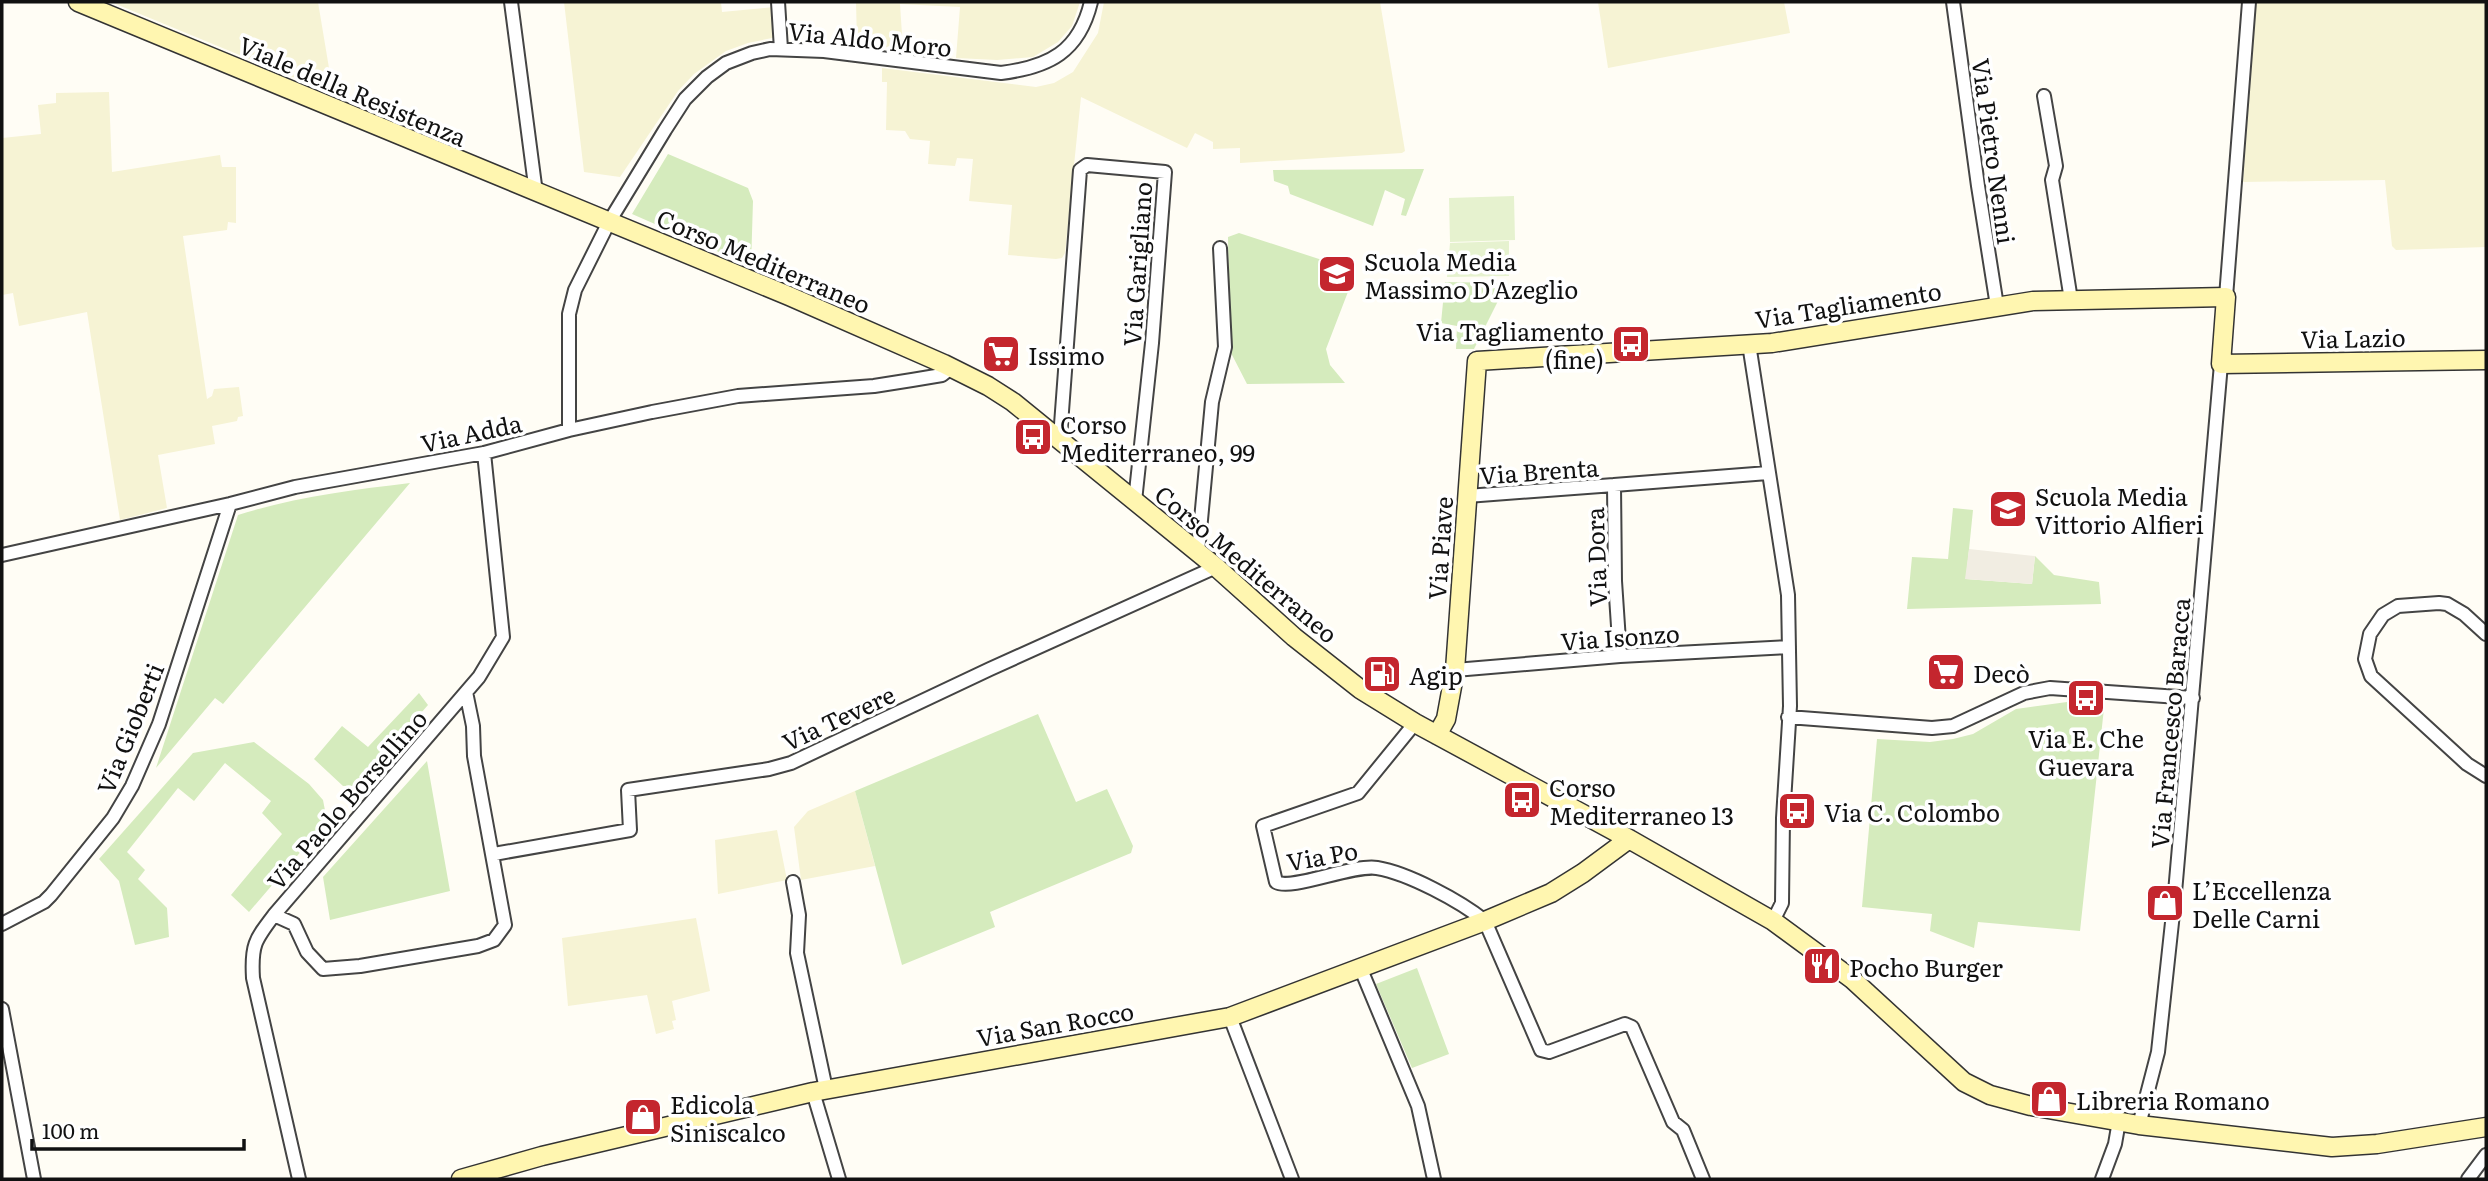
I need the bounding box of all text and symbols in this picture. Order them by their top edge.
street label: Via Aldo Moro [786,12,954,64]
street label: Viale della Resistenza [234,26,472,154]
street label: Via Pietro Nenni [1965,56,2025,246]
street label: Via Garigliano [1113,181,1159,347]
street label: Corso Mediterraneo [652,199,876,321]
place label: Scuola Media Massimo D'Azeglio [1364,243,1578,306]
school or university icon: Scuola Media Massimo D'Azeglio [1316,253,1358,295]
street label: Via Tagliamento [1752,272,1944,336]
place label: Via Tagliamento (fine) [1416,313,1604,376]
street label: Via Lazio [2300,319,2406,355]
bus stop icon: Via Tagliamento (fine) [1610,323,1652,365]
supermarket icon: Issimo [980,333,1022,375]
place label: Issimo [1028,337,1105,372]
street label: Via Adda [417,404,525,460]
place label: Corso Mediterraneo, 99 [1060,406,1255,469]
bus stop icon: Corso Mediterraneo, 99 [1012,416,1054,458]
street label: Via Brenta [1478,448,1600,492]
street label: Corso Mediterraneo [1148,476,1346,650]
place label: Scuola Media Vittorio Alfieri [2035,478,2204,541]
school or university icon: Scuola Media Vittorio Alfieri [1987,488,2029,530]
street label: Via Piave [1418,495,1460,601]
street label: Via Dora [1576,507,1614,607]
street label: Via Francesco Baracca [2141,596,2197,850]
street label: Via Isonzo [1559,614,1681,658]
supermarket icon: Decò [1925,651,1967,693]
fuel station icon: Agip [1361,653,1403,695]
place label: Decò [1973,655,2030,690]
street label: Via Gioberti [87,657,171,799]
place label: Agip [1409,657,1463,692]
street label: Via Tevere [776,676,900,758]
bus stop icon: Via E. Che Guevara [2065,677,2107,719]
street label: Via Paolo Borsellino [258,701,434,897]
place label: Via E. Che Guevara [2028,720,2144,783]
place label: Corso Mediterraneo 13 [1549,769,1734,832]
bus stop icon: Corso Mediterraneo 13 [1501,779,1543,821]
bus stop icon: Via C. Colombo [1776,790,1818,832]
place label: Via C. Colombo [1824,794,2000,829]
street label: Via Po [1284,832,1360,878]
place label: L’Eccellenza Delle Carni [2192,872,2331,935]
shop icon: L’Eccellenza Delle Carni [2144,882,2186,924]
restaurant icon: Pocho Burger [1801,945,1843,987]
place label: Pocho Burger [1849,949,2003,984]
street label: Via San Rocco [974,992,1136,1054]
shop icon: Libreria Romano [2028,1078,2070,1120]
place label: Libreria Romano [2076,1082,2270,1117]
place label: Edicola Siniscalco [670,1086,786,1149]
shop icon: Edicola Siniscalco [622,1096,664,1138]
scale bar [32,1108,243,1152]
text: 100 m [42,1114,99,1145]

